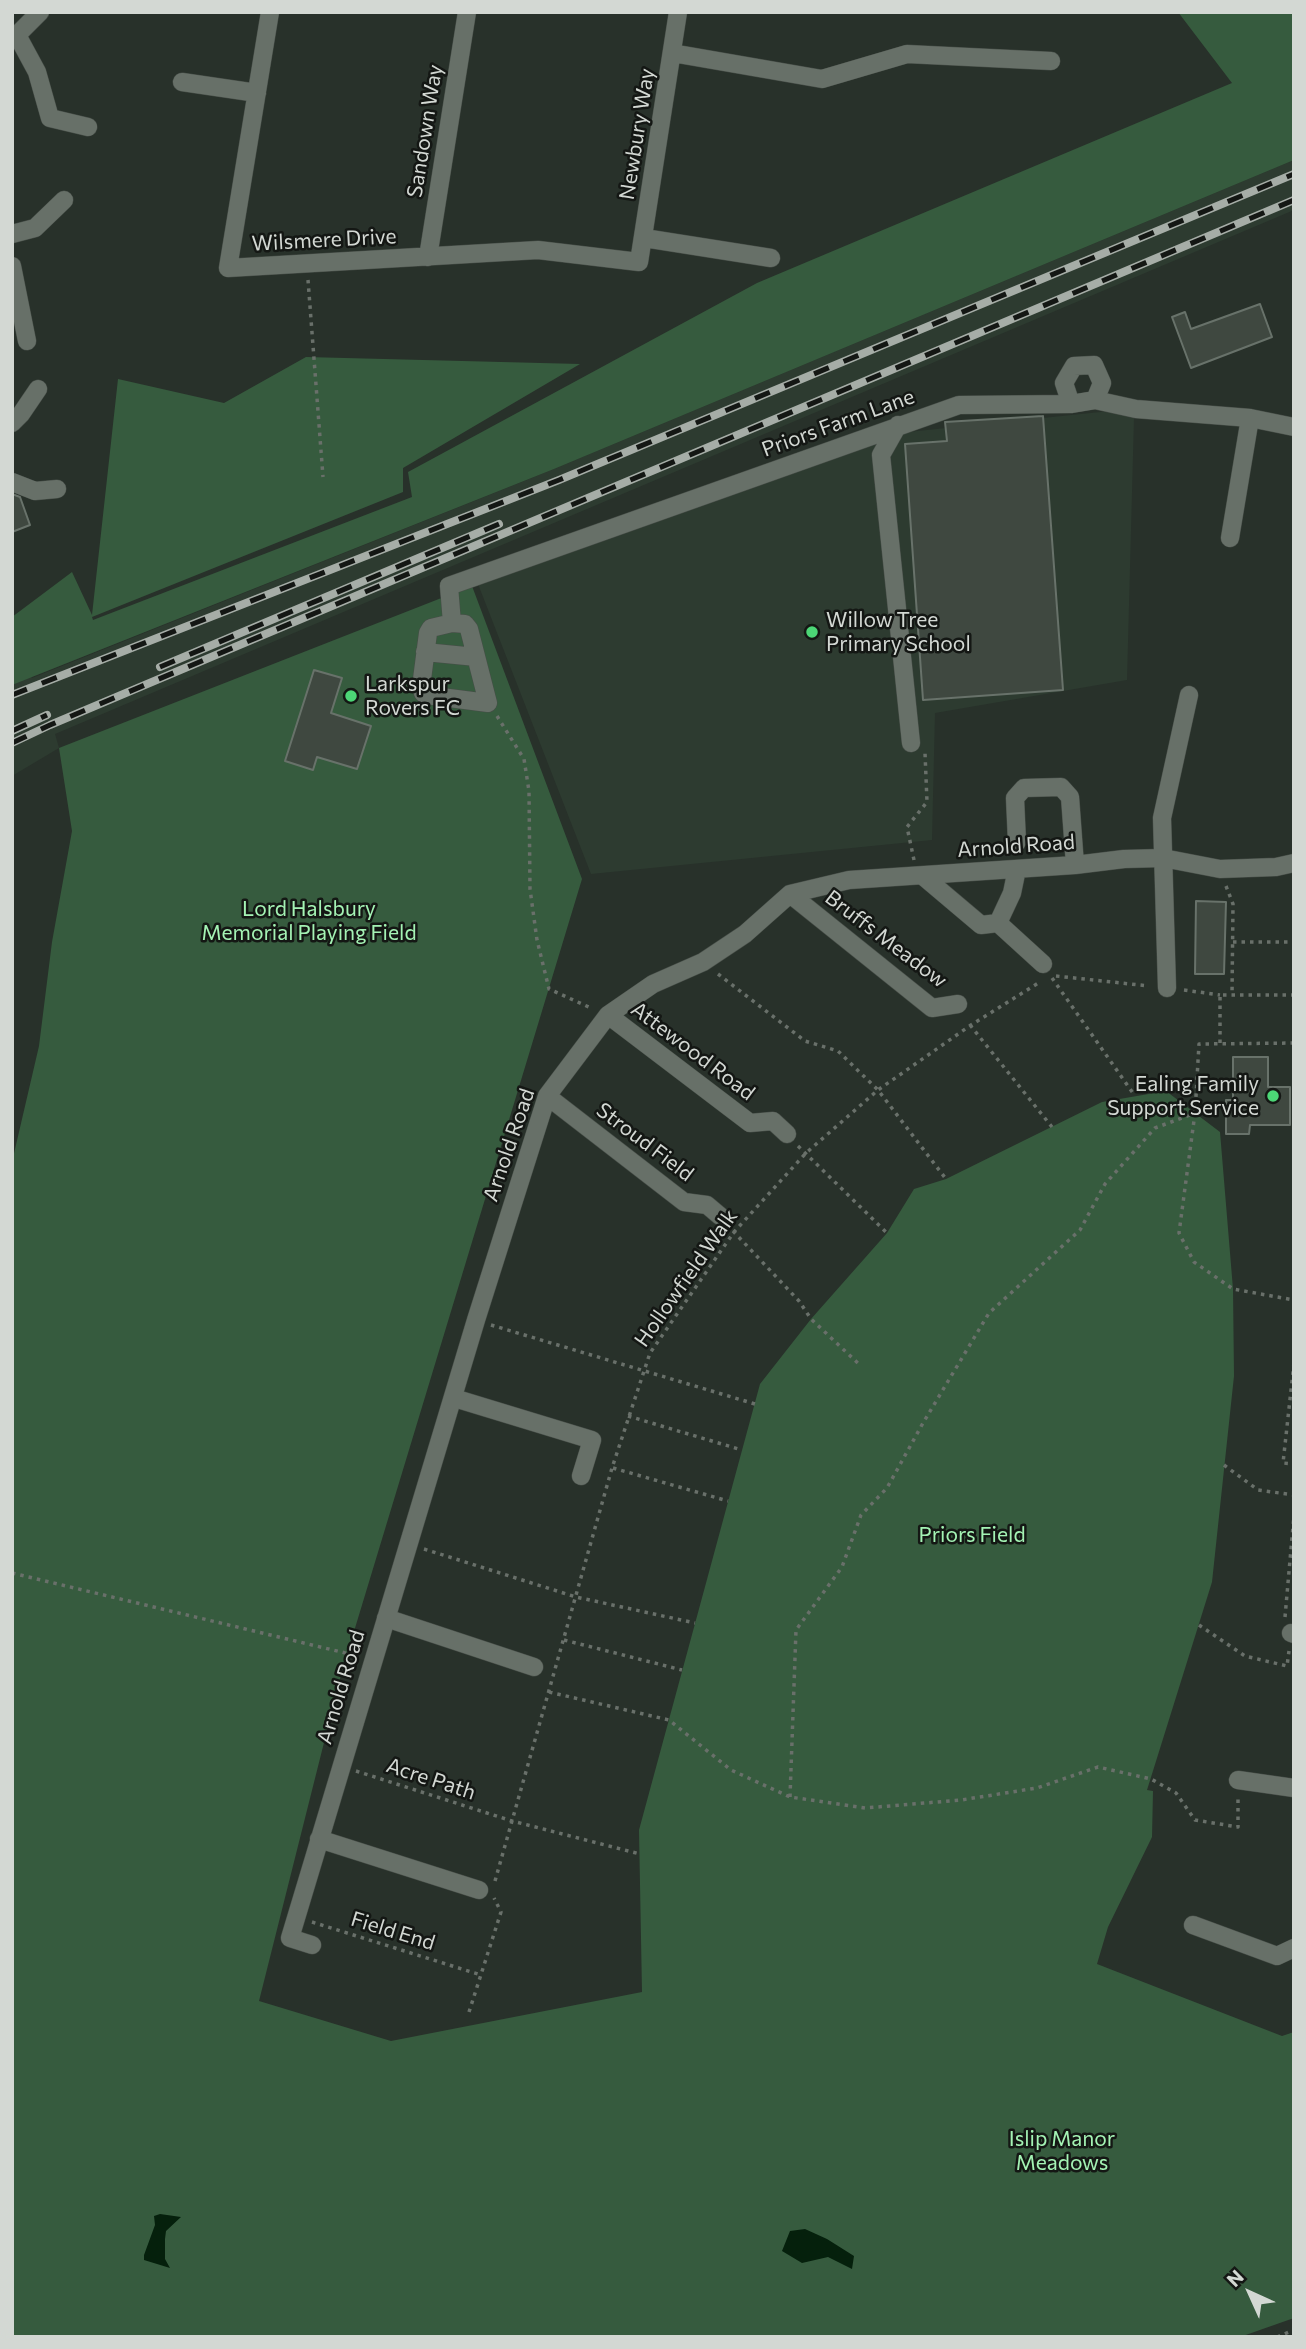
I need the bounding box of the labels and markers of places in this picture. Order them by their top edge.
place label: Willow Tree Primary School [826,607,971,657]
marker: Willow Tree Primary School [804,624,820,640]
place label: Larkspur Rovers FC [365,671,460,721]
marker: Larkspur Rovers FC [343,688,359,704]
place label: Ealing Family Support Service [1107,1071,1259,1121]
marker: Ealing Family Support Service [1265,1088,1281,1104]

